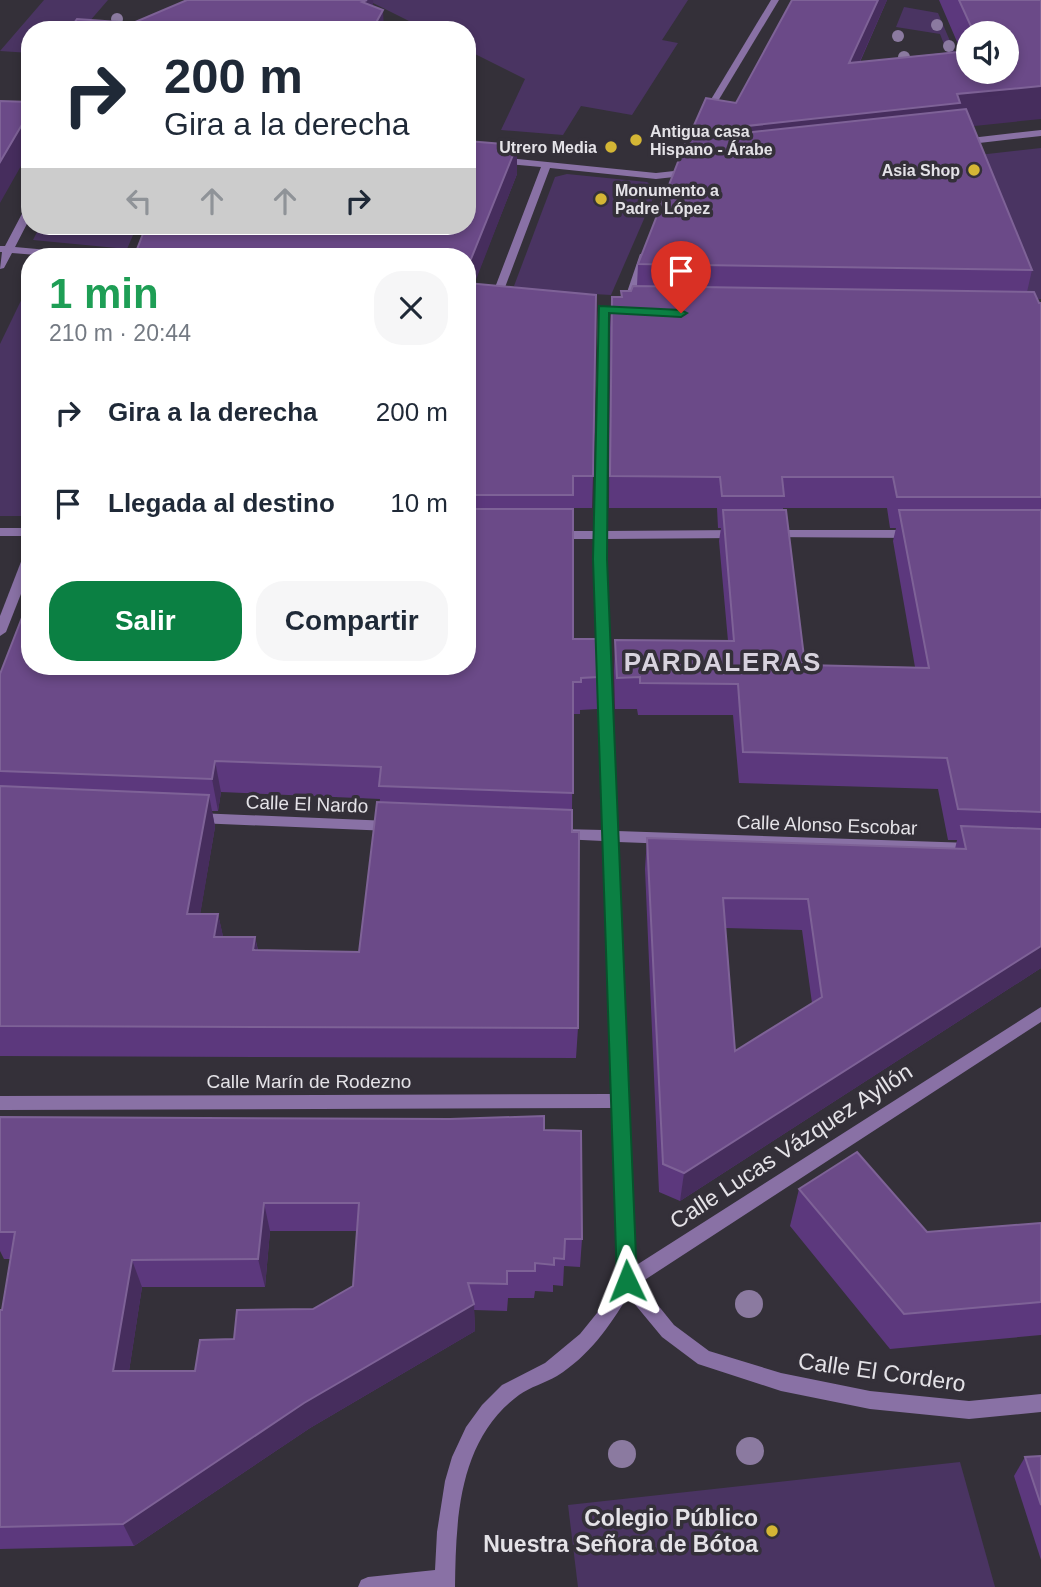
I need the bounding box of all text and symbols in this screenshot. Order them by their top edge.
map controls [956,21,1019,84]
button: sound [956,21,1019,84]
icon: right [49,49,140,140]
text: 200 m [164,49,303,103]
text: Gira a la derecha [164,106,409,142]
place label: Antigua casa Hispano - Árabe [650,123,773,158]
marker: Antigua casa Hispano - Árabe [628,132,644,148]
place label: Utrero Media [499,139,597,156]
marker: Utrero Media [603,139,619,155]
place label: Asia Shop [882,162,960,179]
marker: Asia Shop [966,162,982,178]
icon: left [120,182,158,220]
icon: ahead [193,182,231,220]
icon: ahead [266,182,304,220]
icon: right [339,182,377,220]
place label: Monumento a Padre López [615,182,719,217]
marker: Monumento a Padre López [593,191,609,207]
pin [651,241,711,313]
icon: arrive [662,252,700,290]
text: 1 min [49,270,159,317]
button: close [374,271,448,345]
text: 210 m · 20:44 [49,320,191,346]
icon: right [49,394,87,432]
text: Gira a la derecha [108,397,318,427]
text: 200 m [376,397,448,427]
icon: arrive [49,485,87,523]
text: Llegada al destino [108,488,335,518]
text: 10 m [390,488,448,518]
button: Salir [49,581,242,661]
button: Compartir [256,581,448,661]
district label: PARDALERAS [624,647,822,677]
street label: Calle El Nardo [245,791,369,817]
street label: Calle Alonso Escobar [736,811,918,839]
street label: Calle Lucas Vázquez Ayllón [665,1058,917,1234]
street label: Calle Marín de Rodezno [207,1071,411,1092]
position arrow [590,1244,664,1318]
street label: Calle El Cordero [797,1347,967,1397]
place label: Colegio Público Nuestra Señora de Bótoa [483,1505,758,1557]
marker: Colegio Público Nuestra Señora de Bótoa [764,1523,780,1539]

